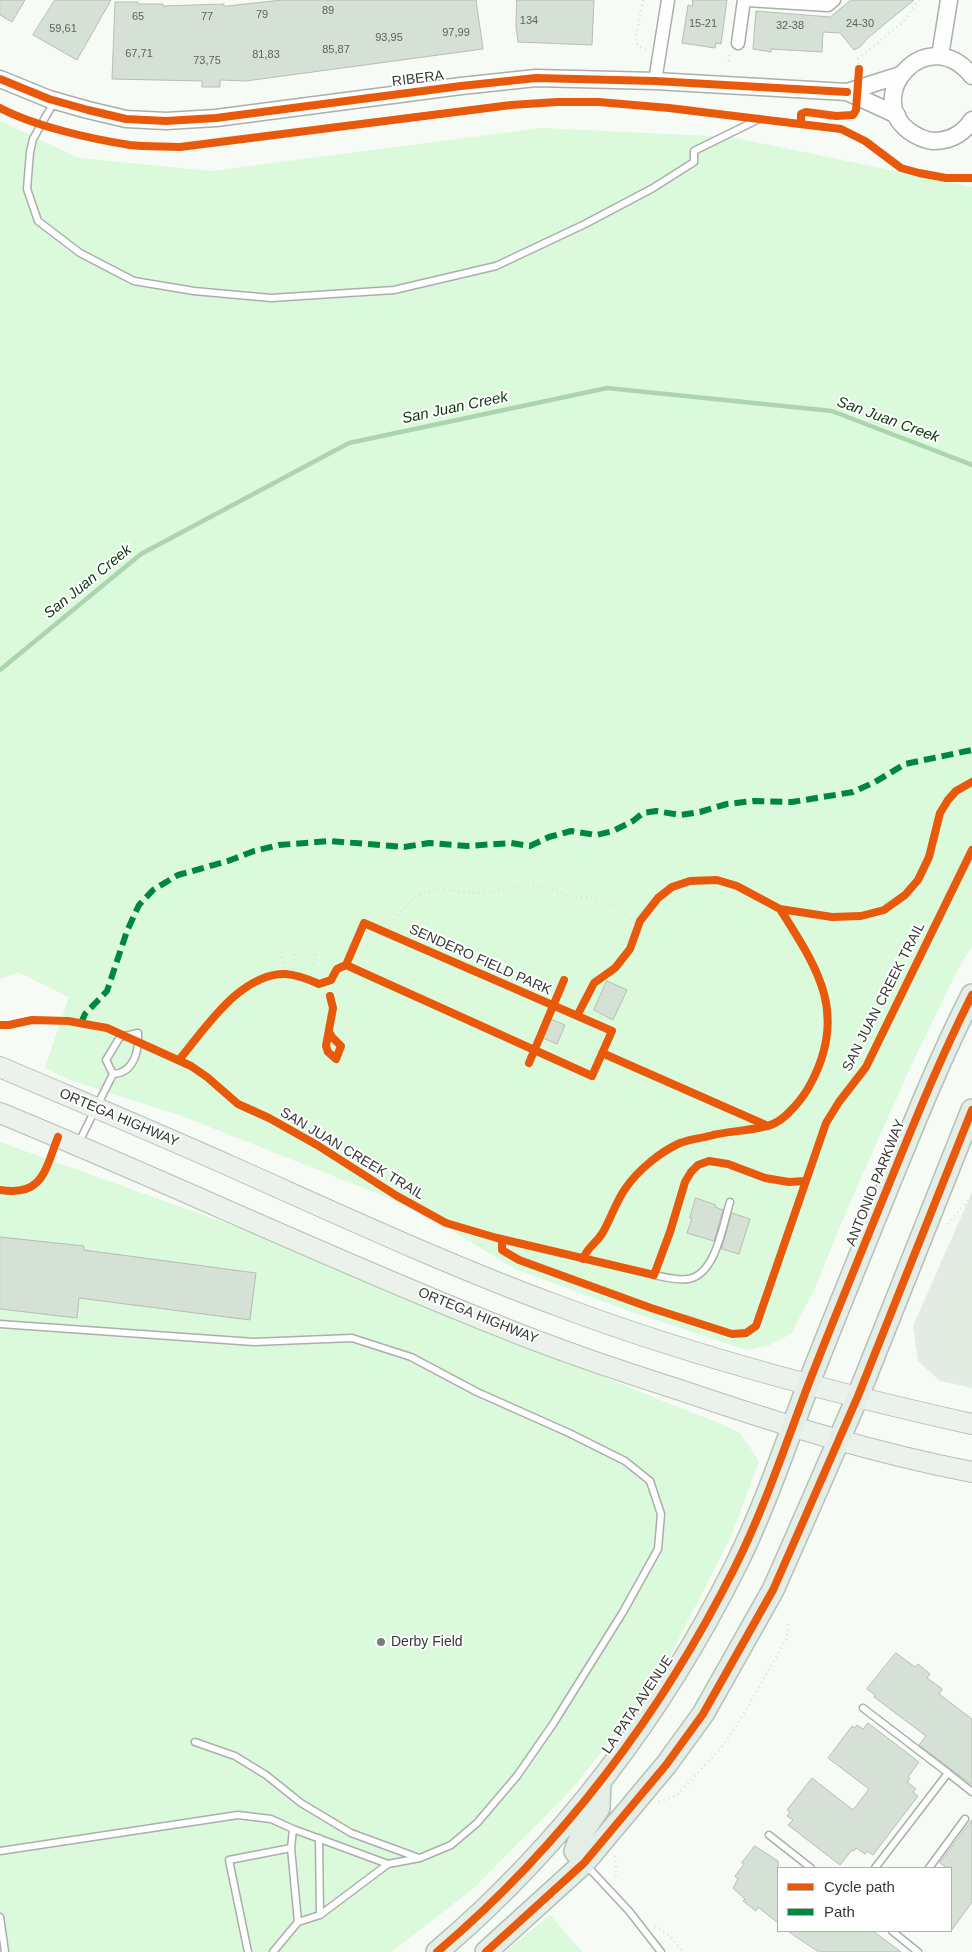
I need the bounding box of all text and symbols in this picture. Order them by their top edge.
house number: 89 [322,4,334,18]
house number: 79 [256,8,268,22]
house number: 65 [132,10,144,24]
house number: 77 [201,10,213,24]
house number: 134 [520,14,538,28]
house number: 15-21 [689,17,717,31]
house number: 24-30 [846,17,874,31]
house number: 32-38 [776,19,804,33]
house number: 59,61 [49,22,77,36]
house number: 97,99 [442,26,470,40]
house number: 93,95 [375,31,403,45]
house number: 85,87 [322,43,350,57]
house number: 67,71 [125,47,153,61]
house number: 81,83 [252,48,280,62]
house number: 73,75 [193,54,221,68]
street label: RIBERA [391,67,445,91]
water label: San Juan Creek [401,388,509,428]
water label: San Juan Creek [834,393,942,447]
water label: San Juan Creek [41,541,135,623]
street label: SAN JUAN CREEK TRAIL [839,920,929,1074]
street label: SENDERO FIELD PARK [406,921,554,999]
street label: ORTEGA HIGHWAY [57,1085,181,1151]
street label: SAN JUAN CREEK TRAIL [277,1104,427,1204]
street label: ANTONIO PARKWAY [843,1117,909,1249]
street label: ORTEGA HIGHWAY [415,1284,541,1348]
place label: Derby Field [391,1634,463,1650]
marker: Derby Field [375,1636,387,1648]
street label: LA PATA AVENUE [599,1653,677,1757]
legend [777,1867,952,1932]
text: Cycle path [824,1878,895,1895]
text: Path [824,1903,855,1920]

